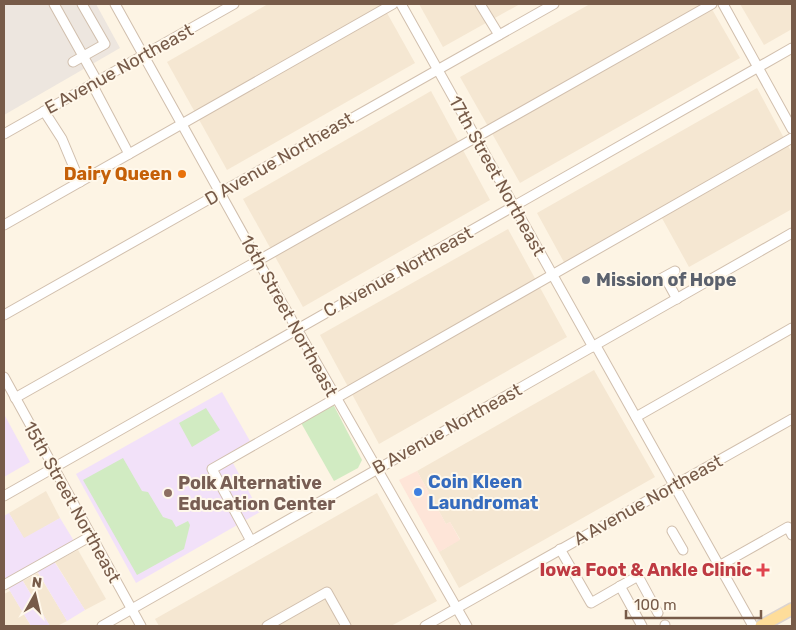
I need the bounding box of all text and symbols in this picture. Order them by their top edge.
street label: E Avenue Northeast [41,19,197,119]
street label: 17th Street Northeast [444,92,550,260]
street label: D Avenue Northeast [201,108,357,210]
place label: Dairy Queen [64,163,172,185]
marker: Dairy Queen [176,168,188,180]
street label: C Avenue Northeast [320,222,476,322]
street label: 16th Street Northeast [235,231,343,401]
place label: Mission of Hope [596,269,737,291]
marker: Mission of Hope [580,274,592,286]
street label: B Avenue Northeast [368,379,526,479]
street label: 15th Street Northeast [19,418,125,586]
street label: A Avenue Northeast [570,450,726,550]
place label: Coin Kleen Laundromat [428,471,538,514]
place label: Polk Alternative Education Center [178,472,336,515]
marker: Coin Kleen Laundromat [412,486,424,498]
marker: Polk Alternative Education Center [162,487,174,499]
place label: Iowa Foot & Ankle Clinic [539,559,752,581]
marker: Iowa Foot & Ankle Clinic [756,563,770,577]
north arrow [10,570,60,620]
scale bar [626,588,761,620]
text: 100 m [634,596,676,614]

